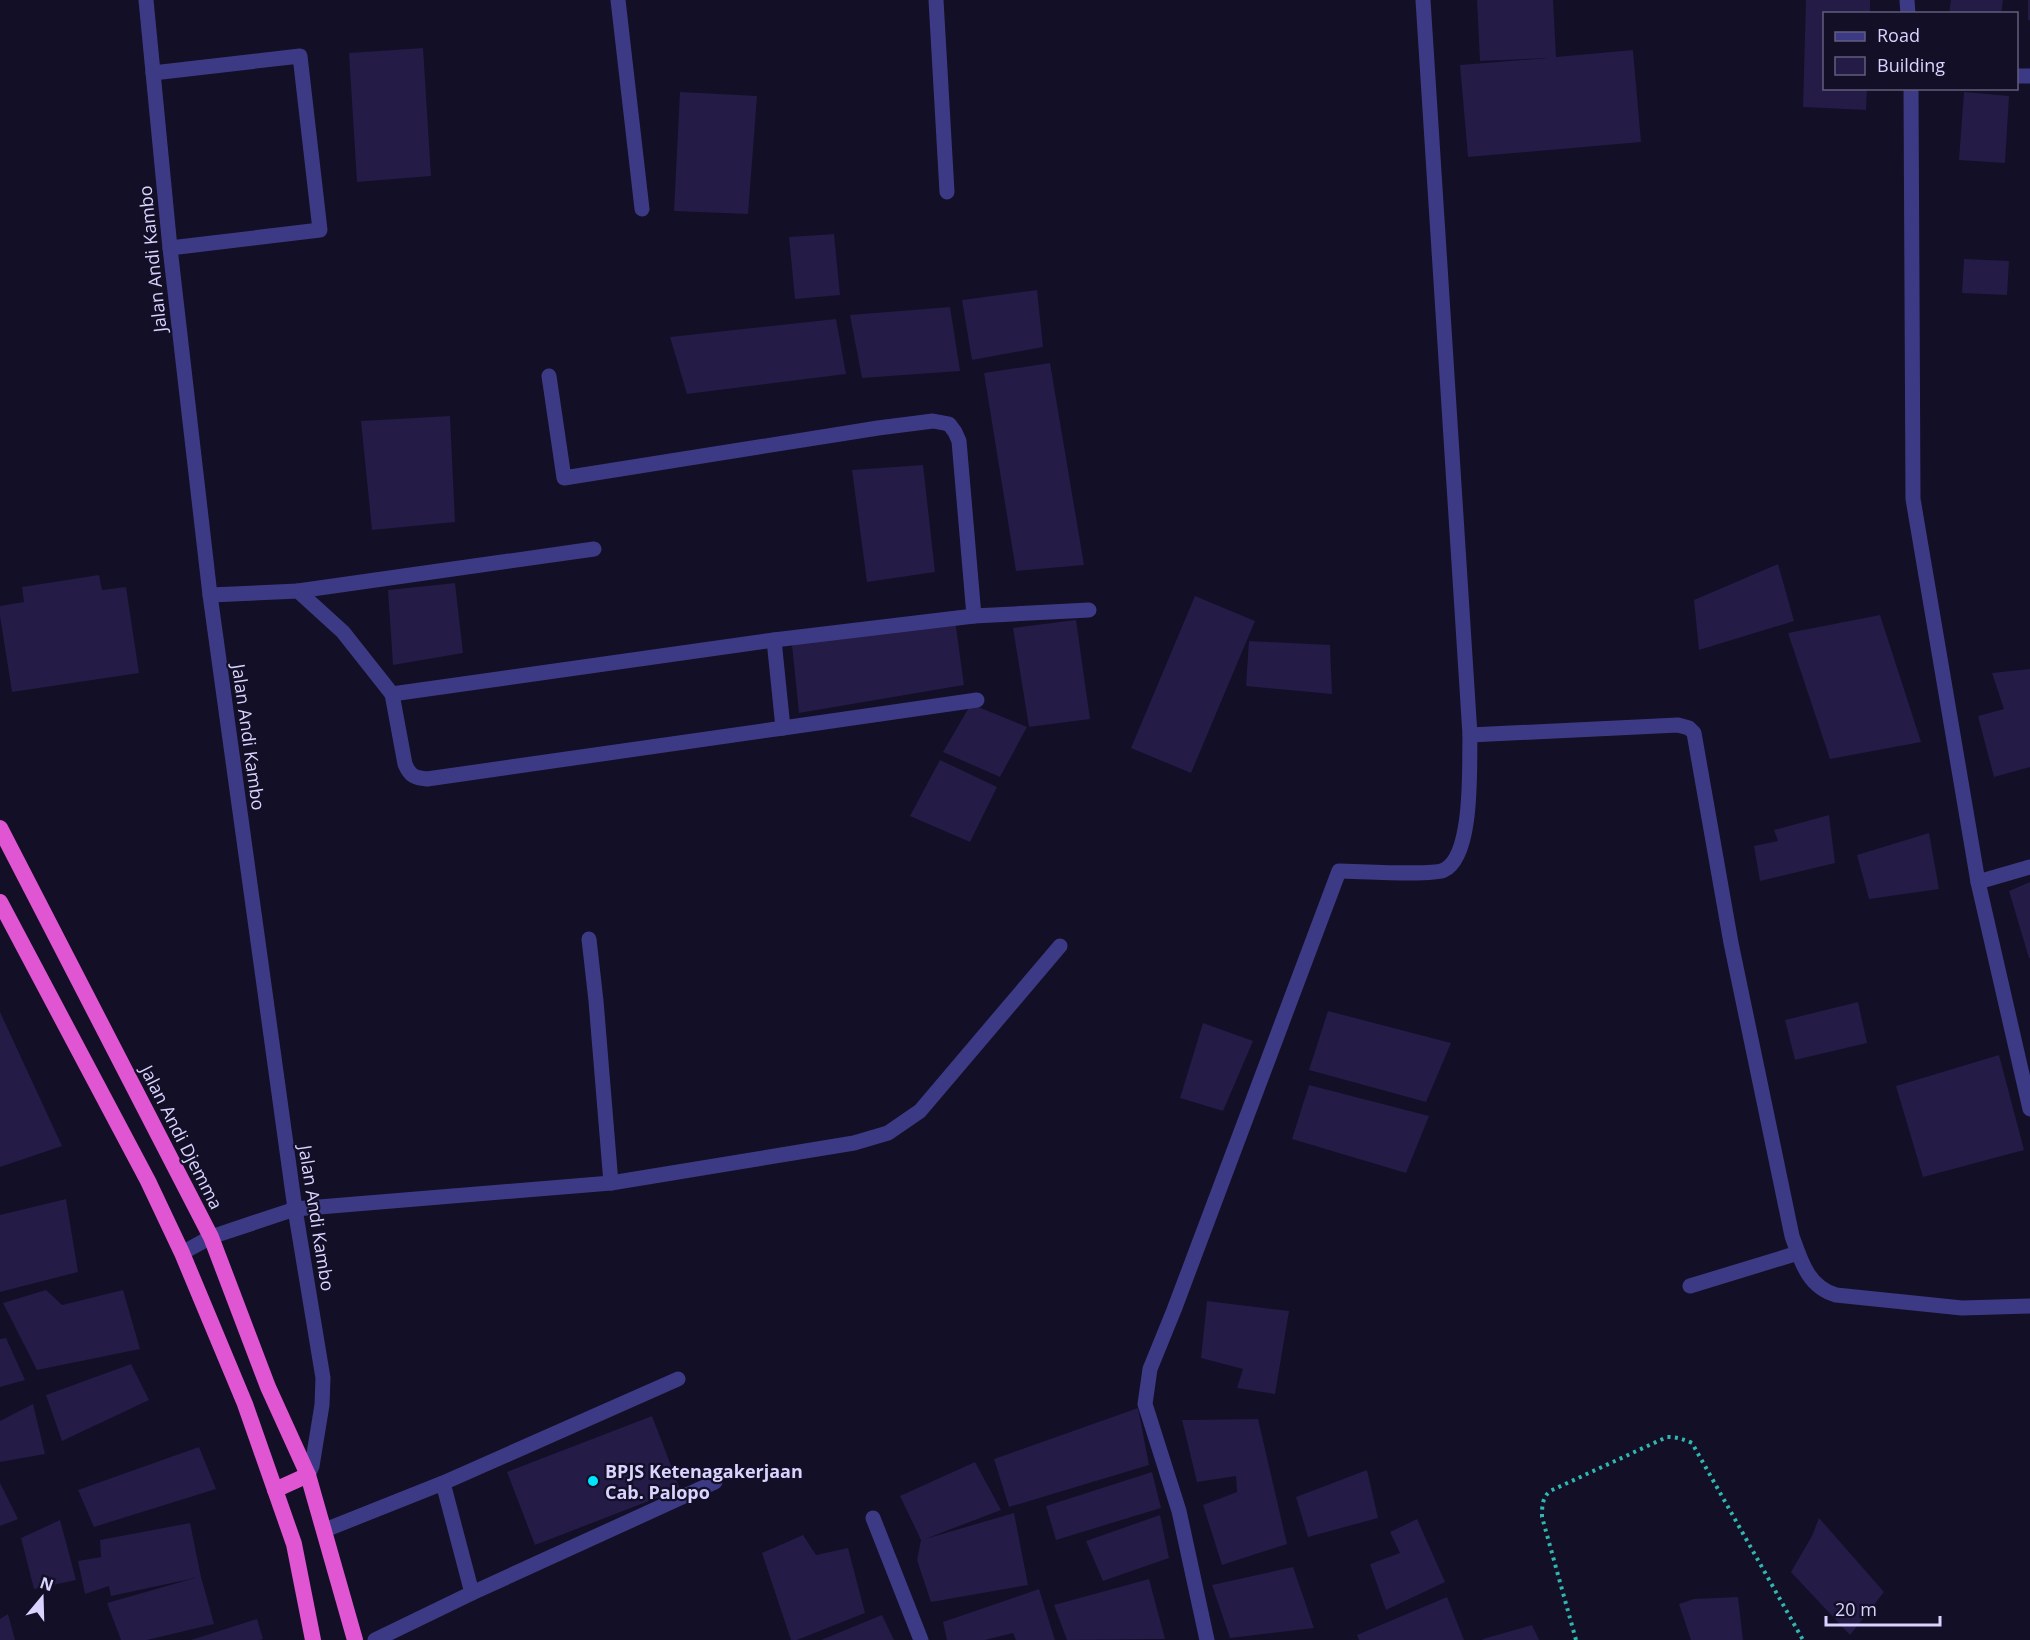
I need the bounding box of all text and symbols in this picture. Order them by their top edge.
legend [1823,12,2018,90]
text: Road [1877,23,1920,47]
text: Building [1877,53,1945,77]
street label: Jalan Andi Kambo [132,185,172,335]
street label: Jalan Andi Kambo [227,660,271,812]
street label: Jalan Andi Djemma [134,1059,229,1213]
street label: Jalan Andi Kambo [293,1141,340,1293]
place label: BPJS Ketenagakerjaan Cab. Palopo [605,1459,803,1504]
marker: BPJS Ketenagakerjaan Cab. Palopo [586,1474,600,1488]
north arrow [12,1568,72,1628]
text: N [37,1571,57,1596]
scale bar [1826,1589,1940,1627]
text: 20 m [1835,1597,1877,1621]

